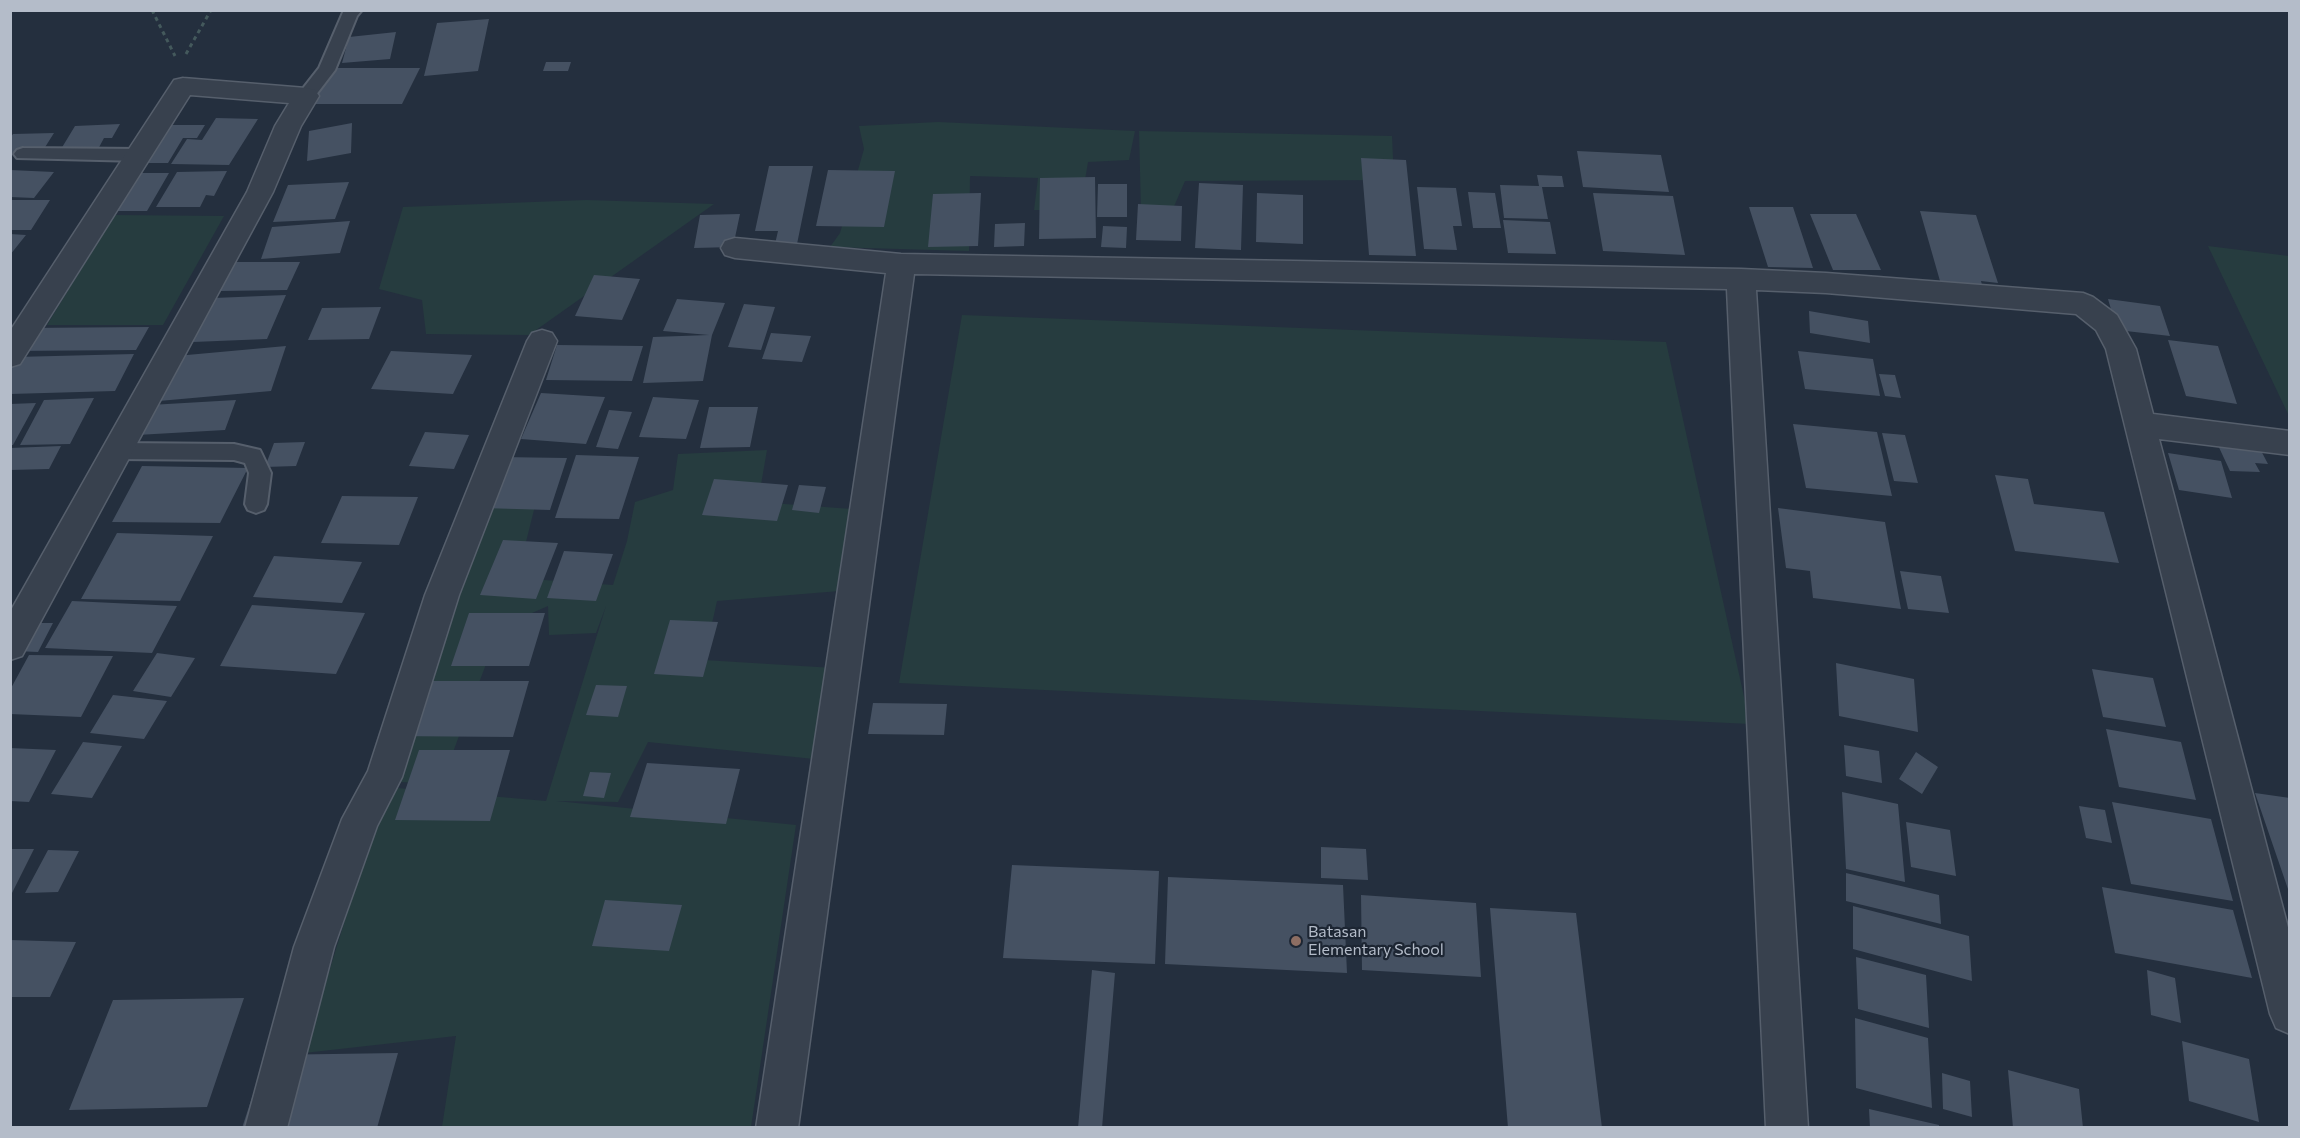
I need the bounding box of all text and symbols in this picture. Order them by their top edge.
place label: Batasan Elementary School [1308,922,1444,960]
marker: Batasan Elementary School [1289,934,1303,948]

